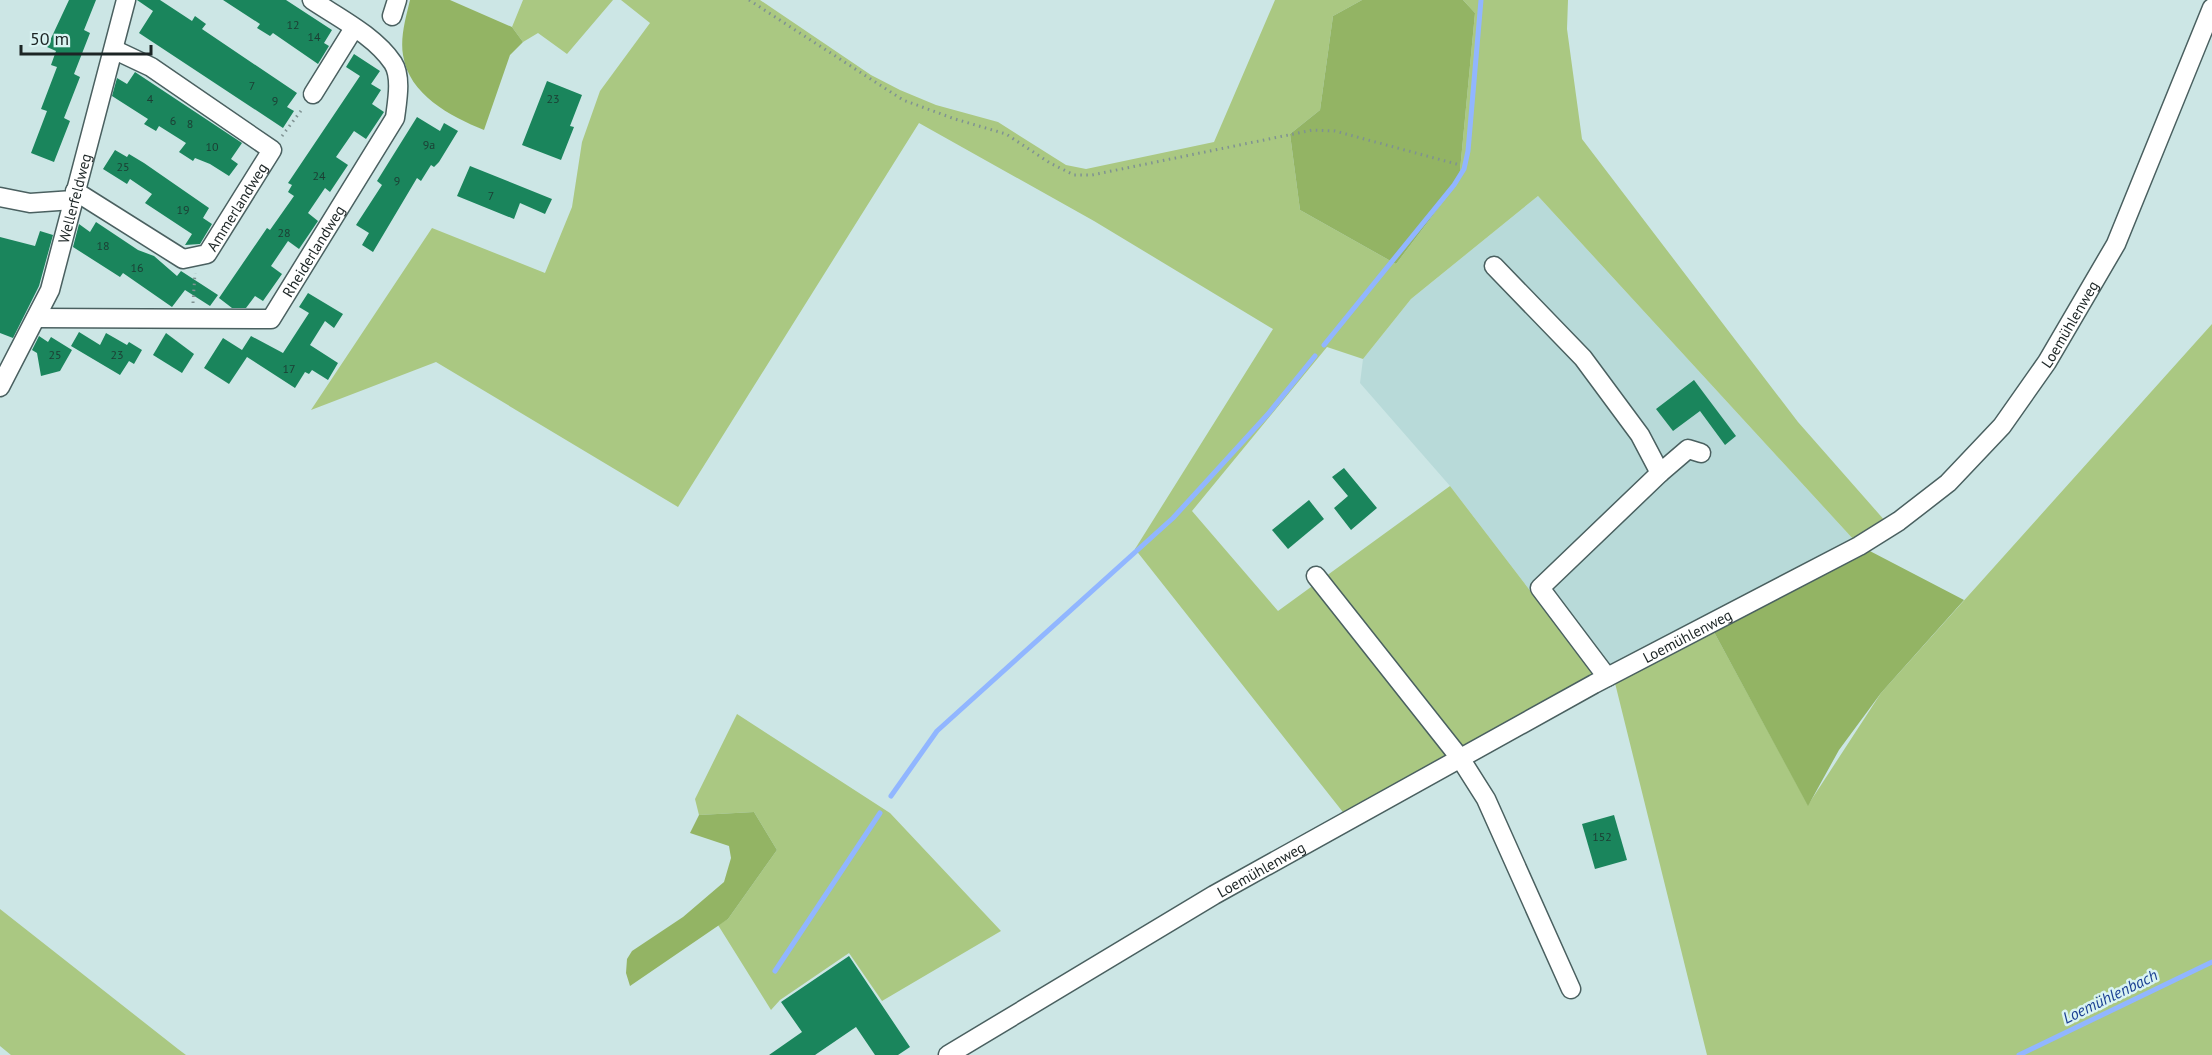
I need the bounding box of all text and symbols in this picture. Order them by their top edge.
house number: 12 [286,17,300,32]
scale bar [21,18,152,56]
text: 50 m [30,27,69,50]
house number: 14 [307,29,321,44]
house number: 7 [249,78,255,93]
house number: 4 [147,91,154,106]
house number: 23 [546,91,560,106]
house number: 9 [272,93,278,108]
house number: 6 [170,113,176,128]
house number: 8 [187,116,193,131]
house number: 9a [423,137,435,152]
house number: 10 [205,139,219,154]
street label: Wellerfeldweg [53,151,95,245]
house number: 25 [116,159,130,174]
street label: Ammerlandweg [202,159,271,254]
house number: 24 [312,168,326,183]
house number: 9 [394,173,400,188]
house number: 7 [488,188,494,203]
house number: 19 [176,202,190,217]
street label: Rheiderlandweg [278,202,348,300]
house number: 28 [277,225,291,240]
house number: 18 [96,238,110,253]
house number: 16 [130,260,144,275]
street label: Loemühlenweg [2037,277,2102,371]
house number: 25 [48,347,62,362]
house number: 23 [110,347,124,362]
house number: 17 [282,361,296,376]
street label: Loemühlenweg [1639,605,1735,667]
house number: 152 [1592,829,1612,844]
street label: Loemühlenweg [1214,837,1308,901]
water label: Loemühlenbach [2059,964,2161,1028]

